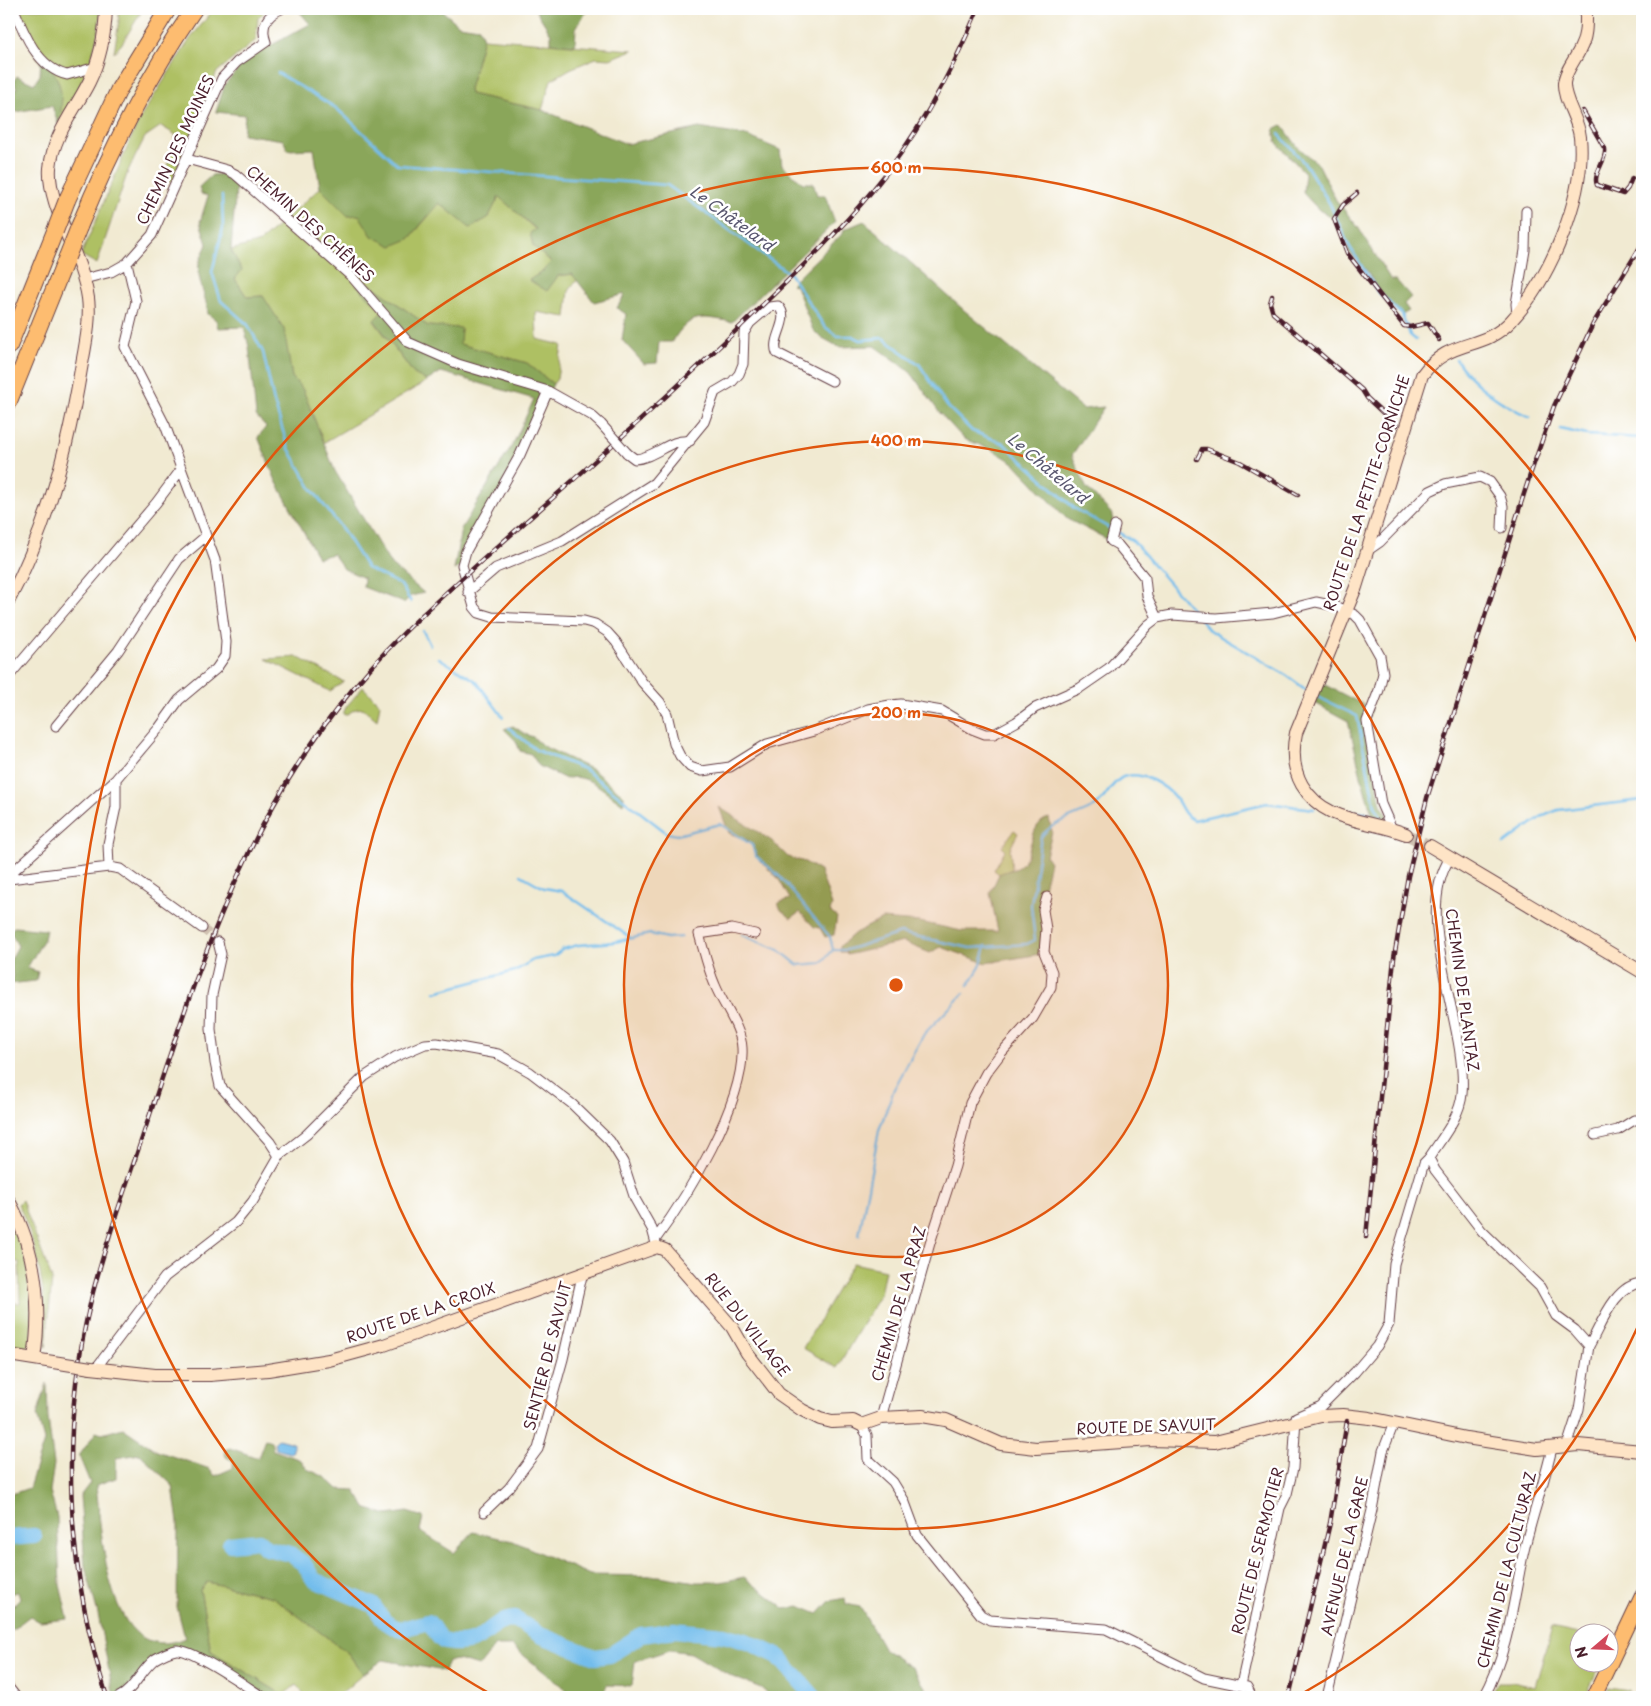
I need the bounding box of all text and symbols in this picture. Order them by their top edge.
street label: CHEMIN DES MOINES [130,71,220,228]
text: 600 m [870,155,922,178]
street label: CHEMIN DES CHÊNES [242,159,380,287]
water label: Le Châtelard [686,178,781,257]
street label: ROUTE DE LA PETITE-CORNICHE [1316,371,1415,614]
water label: Le Châtelard [1003,426,1096,510]
text: 400 m [871,428,921,451]
text: 200 m [871,700,921,723]
street label: CHEMIN DE PLANTAZ [1441,907,1486,1073]
centre of rings [887,976,905,994]
street label: CHEMIN DE LA PRAZ [864,1223,931,1384]
street label: RUE DU VILLAGE [700,1267,796,1381]
street label: ROUTE DE LA CROIX [343,1275,498,1348]
street label: SENTIER DE SAVUIT [517,1278,576,1433]
street label: ROUTE DE SAVUIT [1076,1412,1217,1439]
street label: ROUTE DE SERMOTIER [1225,1465,1288,1637]
street label: CHEMIN DE LA CULTURAZ [1470,1469,1541,1671]
street label: AVENUE DE LA GARE [1314,1474,1373,1638]
north arrow [1568,1624,1618,1674]
text: N [1570,1644,1593,1661]

